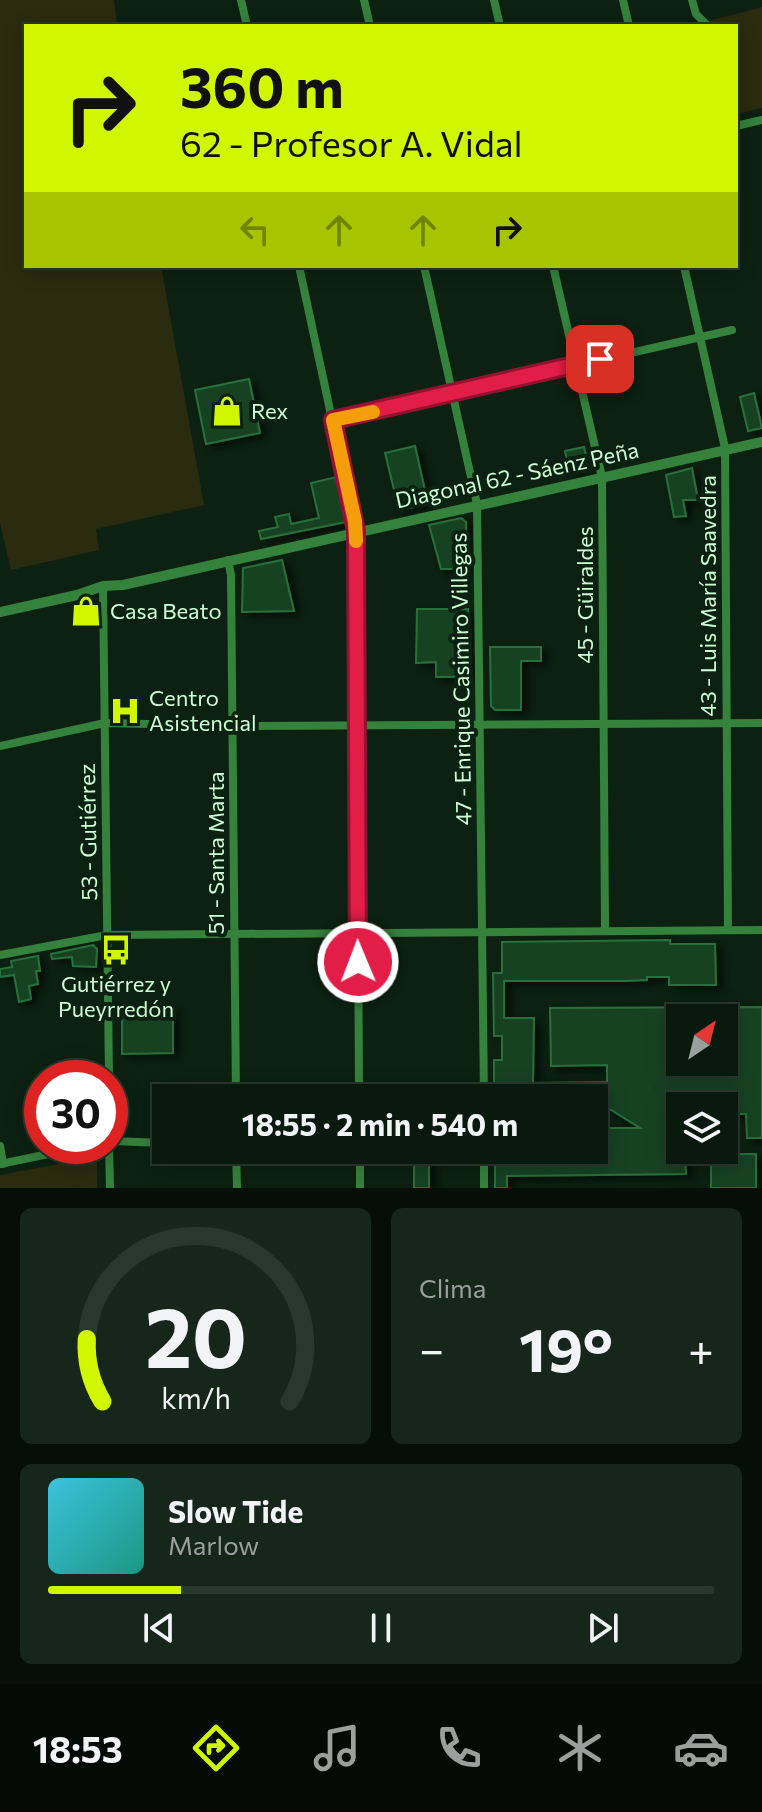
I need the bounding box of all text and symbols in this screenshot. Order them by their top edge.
text: 360 m [180,51,344,120]
icon: right [48,56,152,160]
text: 62 - Profesor A. Vidal [180,120,523,164]
icon: left [233,208,277,252]
icon: ahead [317,208,361,252]
icon: ahead [401,208,445,252]
icon: right [485,208,529,252]
pin [566,325,634,393]
icon: arrive [578,337,622,381]
shop icon: Rex [210,394,244,428]
place label: Rex [251,397,289,424]
street label: Diagonal 62 - Sáenz Peña [393,436,641,514]
street label: 43 - Luis María Saavedra [694,475,721,717]
street label: 45 - Güiraldes [571,526,598,664]
street label: 47 - Enrique Casimiro Villegas [444,532,477,826]
shop icon: Casa Beato [69,594,103,628]
place label: Casa Beato [110,597,222,624]
place label: Centro Asistencial [149,684,257,736]
hospital icon: Centro Asistencial [108,694,142,728]
street label: 53 - Gutiérrez [73,763,102,901]
street label: 51 - Santa Marta [202,771,229,935]
position arrow [316,920,400,1004]
bus stop icon: Gutiérrez y Pueyrredón [99,933,133,967]
place label: Gutiérrez y Pueyrredón [58,970,174,1022]
north arrow [666,1004,738,1076]
map controls [666,1004,738,1164]
speed limit sign: 30 [24,1060,128,1164]
button: layers [666,1092,738,1164]
text: 18:55 · 2 min · 540 m [242,1105,518,1142]
text: Clima [419,1272,486,1303]
text: 20 [144,1283,247,1385]
text: 19° [519,1311,613,1384]
text: − [419,1321,444,1375]
text: + [688,1321,714,1375]
text: km/h [161,1380,230,1415]
text: Slow Tide [168,1492,303,1529]
text: Marlow [168,1529,259,1560]
icon: previous [137,1606,181,1650]
icon: pause [359,1606,403,1650]
icon: next [581,1606,625,1650]
icon: directions [188,1720,244,1776]
icon: music [309,1720,365,1776]
icon: phone [431,1720,487,1776]
icon: climate [552,1720,608,1776]
icon: car [673,1720,729,1776]
text: 18:53 [33,1726,123,1770]

